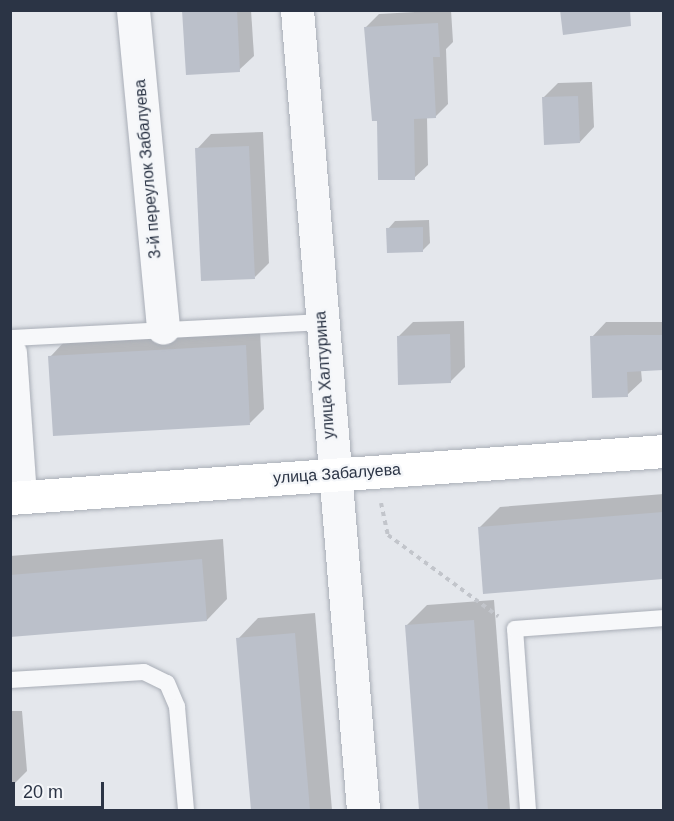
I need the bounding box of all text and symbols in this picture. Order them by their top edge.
street label: 3-й переулок Забалуева [131,79,165,259]
street label: улица Халтурина [311,310,339,440]
street label: улица Забалуева [273,460,401,488]
scale bar [15,770,106,808]
text: 20 m [23,782,63,802]

